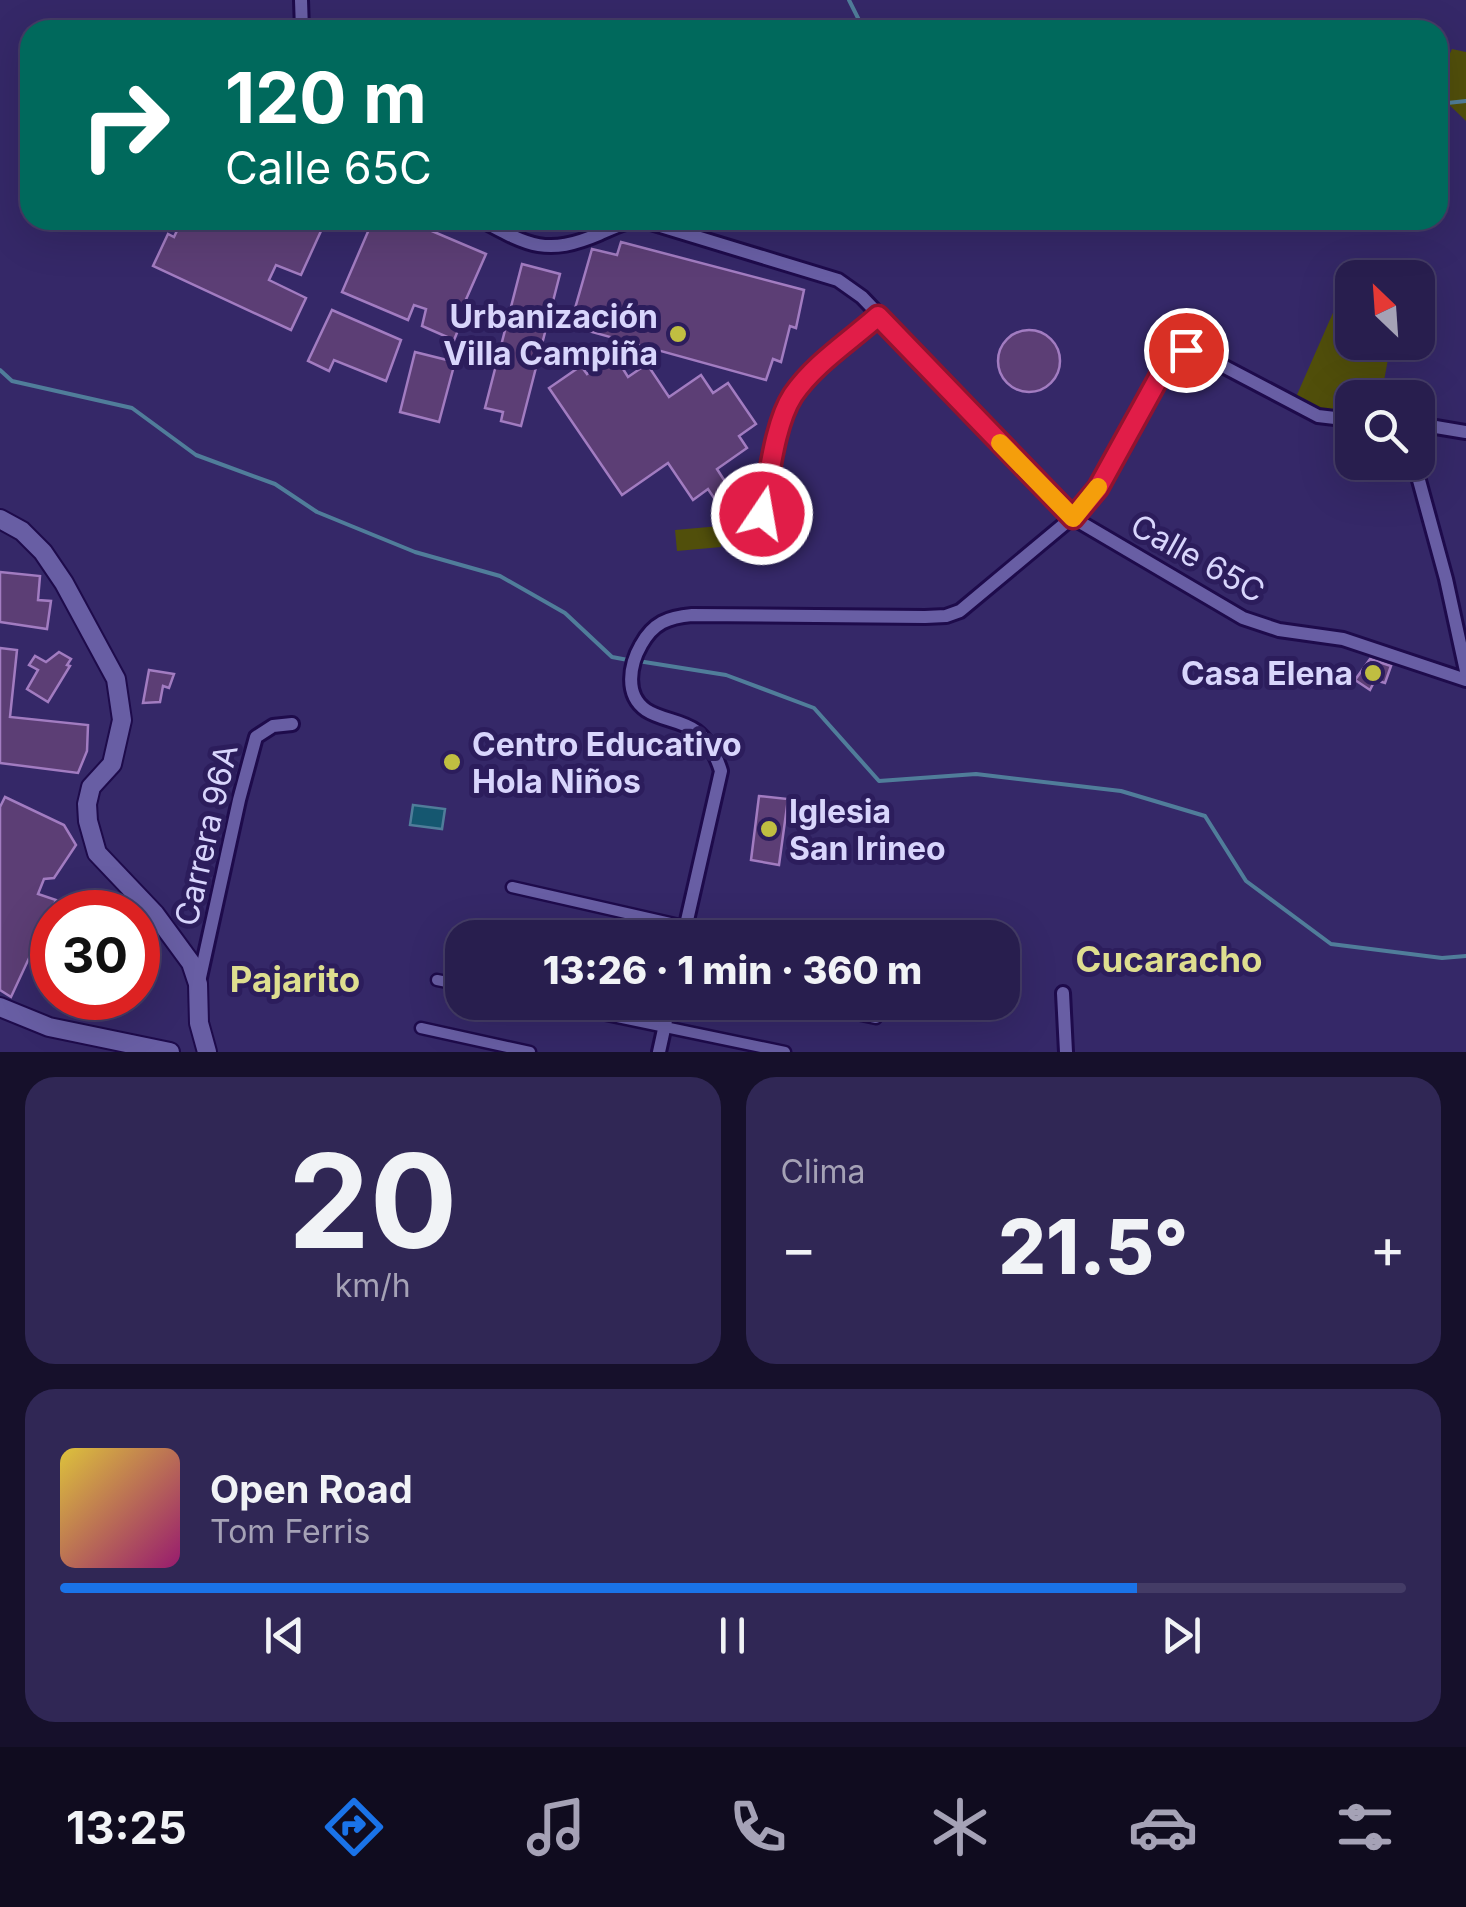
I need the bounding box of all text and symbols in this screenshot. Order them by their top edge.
text: 120 m [225,55,427,140]
icon: right [60,60,190,190]
text: Calle 65C [225,140,432,195]
north arrow [1335,260,1435,360]
map controls [1335,260,1435,480]
place label: Urbanización Villa Campiña [443,297,658,373]
pin [1144,308,1229,393]
marker: Urbanización Villa Campiña [667,323,689,345]
icon: arrive [1159,323,1214,378]
button: search [1335,380,1435,480]
position arrow [710,462,814,566]
street label: Calle 65C [1124,505,1272,611]
place label: Casa Elena [1181,654,1353,693]
marker: Casa Elena [1362,662,1384,684]
place label: Centro Educativo Hola Niños [472,725,742,801]
street label: Carrera 96A [166,741,246,929]
marker: Centro Educativo Hola Niños [441,751,463,773]
place label: Iglesia San Irineo [789,792,946,868]
marker: Iglesia San Irineo [758,818,780,840]
speed limit sign: 30 [30,890,160,1020]
district label: Cucaracho [1076,938,1262,980]
text: 13:26 · 1 min · 360 m [543,947,922,993]
district label: Pajarito [230,958,360,1000]
text: 20 [288,1122,458,1279]
text: Clima [781,1152,865,1191]
text: 21.5° [998,1201,1188,1292]
text: − [781,1215,817,1281]
text: + [1370,1215,1406,1281]
text: km/h [335,1266,411,1305]
text: Open Road [210,1466,413,1512]
text: Tom Ferris [210,1512,370,1551]
icon: previous [257,1608,312,1663]
icon: pause [705,1608,760,1663]
icon: next [1154,1608,1209,1663]
icon: directions [319,1792,389,1862]
icon: music [521,1792,591,1862]
icon: phone [723,1792,793,1862]
icon: climate [925,1792,995,1862]
icon: car [1128,1792,1198,1862]
icon: filters [1330,1792,1400,1862]
text: 13:25 [66,1800,187,1855]

